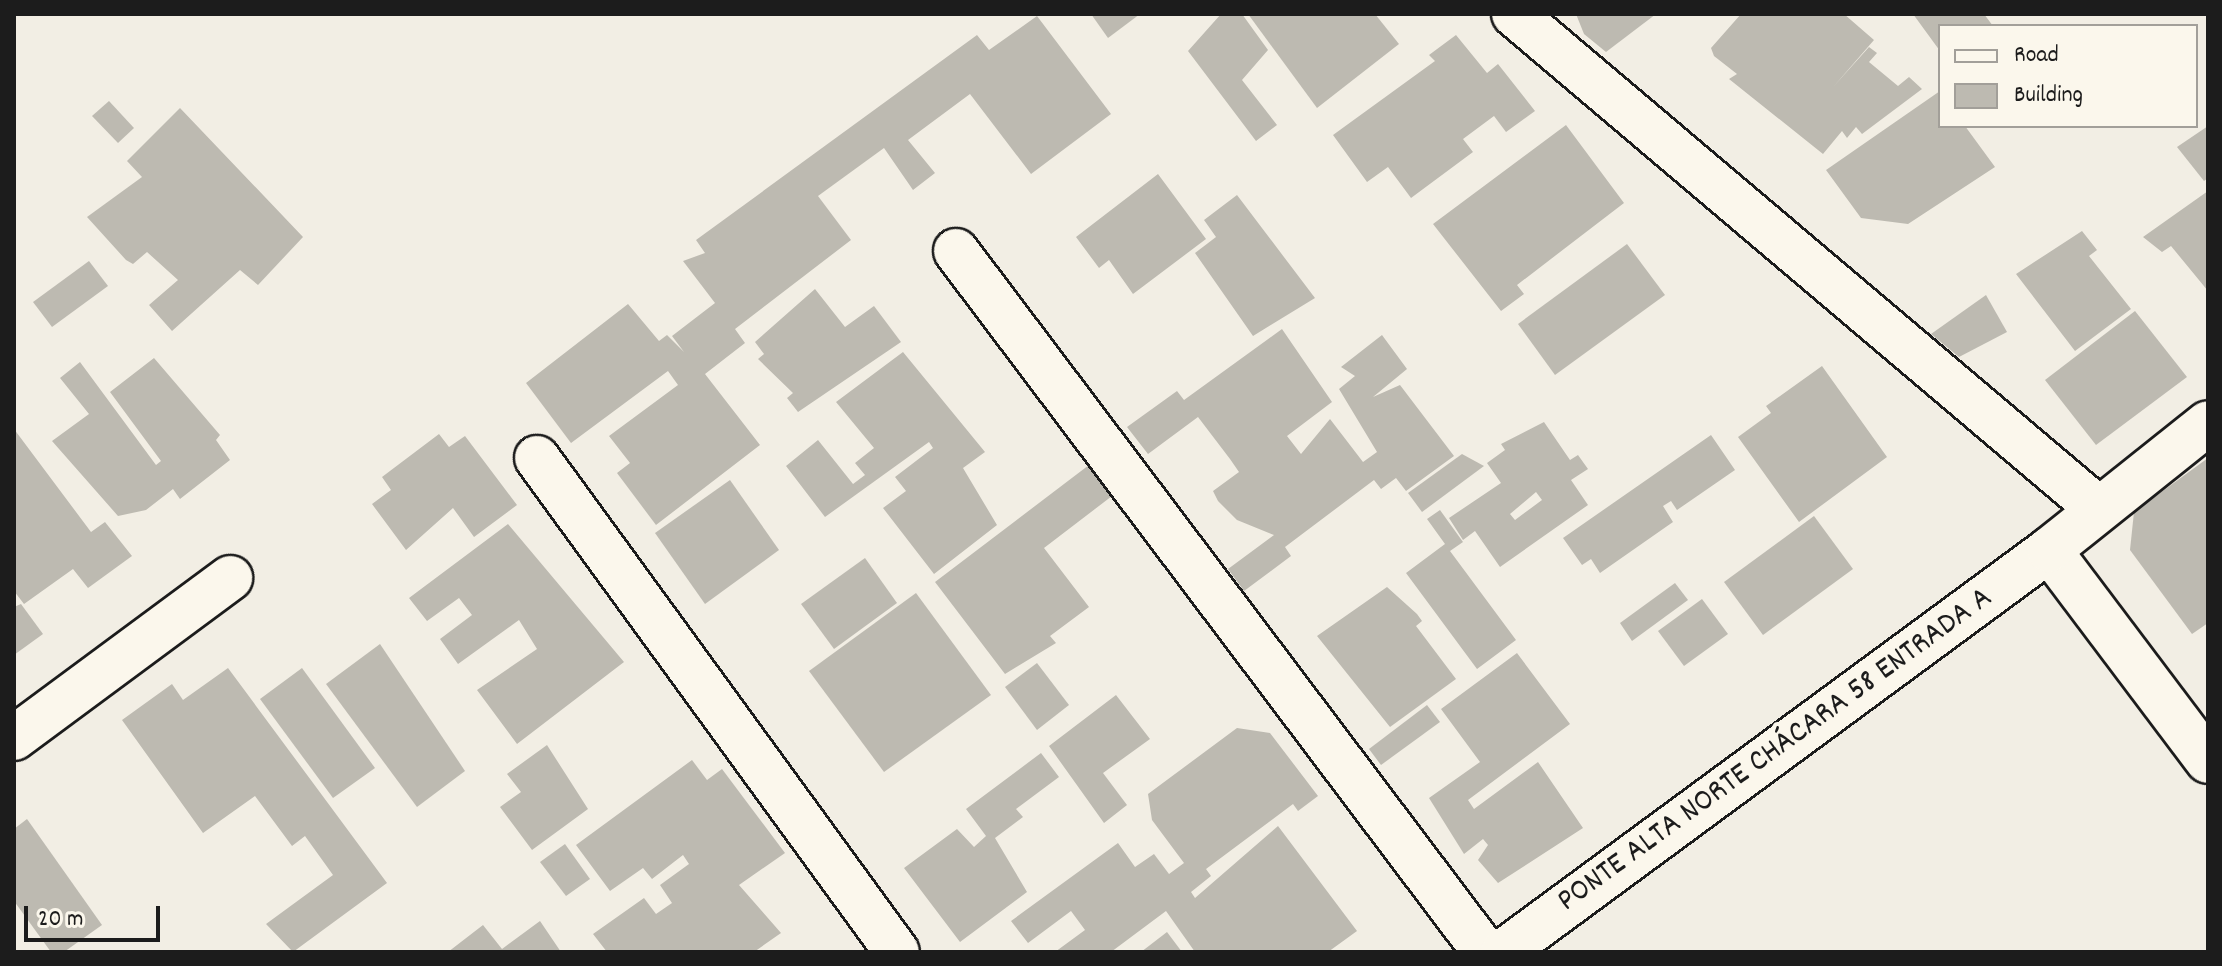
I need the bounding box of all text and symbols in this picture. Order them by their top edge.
legend [1938,24,2198,128]
text: Road [2014,39,2059,73]
text: Building [2014,79,2083,113]
street label: PONTE ALTA NORTE CHÁCARA 58 ENTRADA A [1551,580,2001,922]
scale bar [28,890,164,940]
text: 20 m [38,903,84,937]

